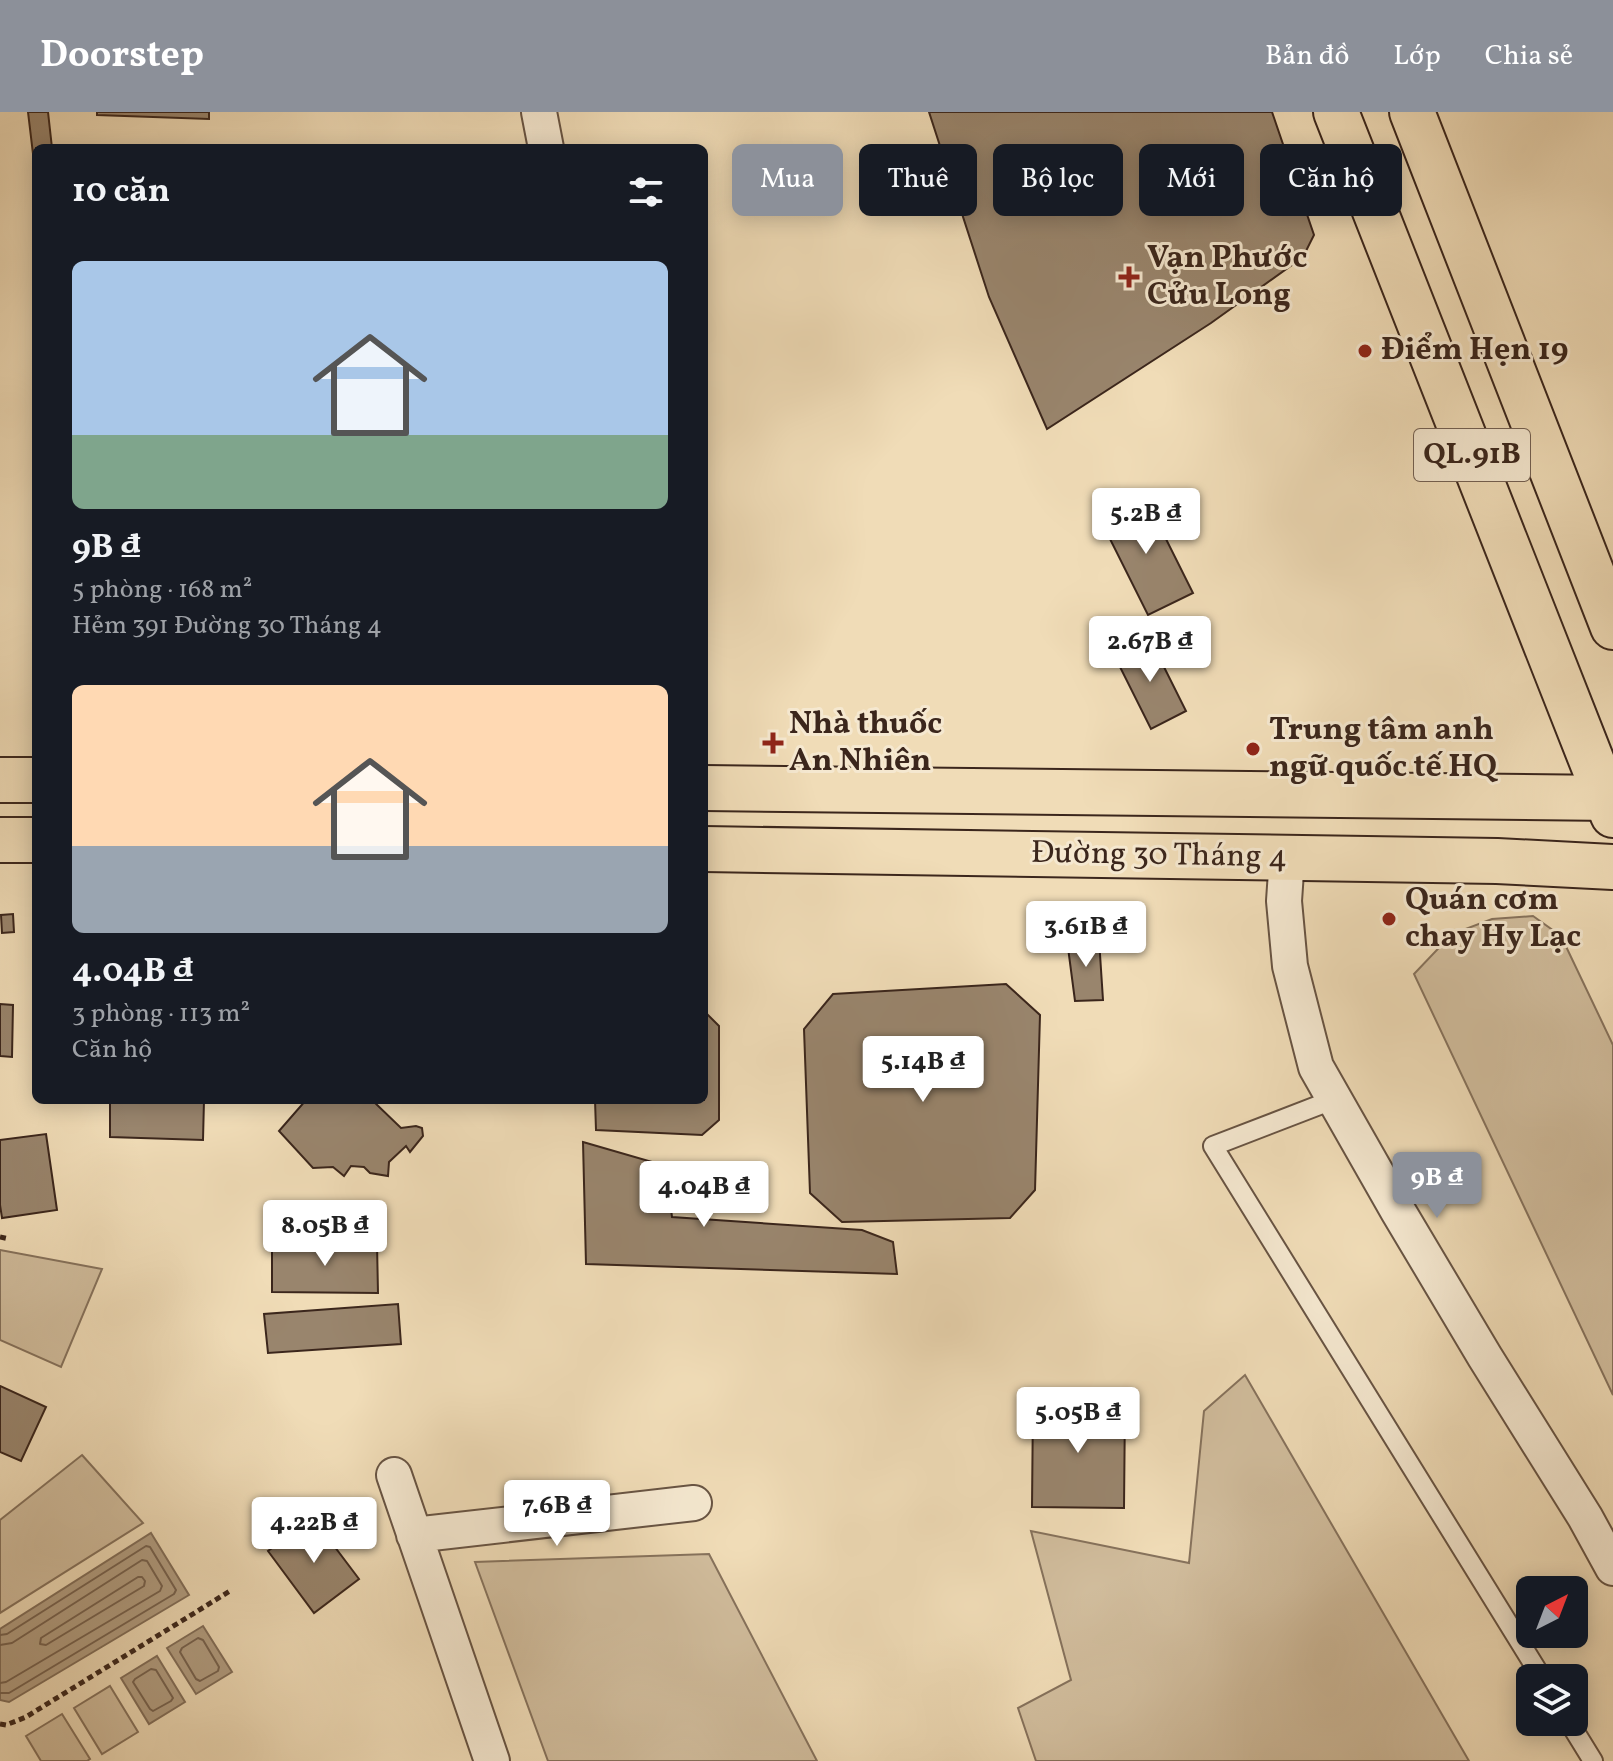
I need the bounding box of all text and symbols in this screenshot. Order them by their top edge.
text: Doorstep [40,30,204,83]
text: Bản đồ [1265,37,1349,76]
text: Lớp [1393,37,1441,76]
text: Chia sẻ [1485,37,1573,76]
chip: Mua [732,144,843,216]
chip: Thuê [859,144,977,216]
chip: Bộ lọc [993,144,1123,216]
chip: Mới [1139,144,1244,216]
chip: Căn hộ [1260,144,1402,216]
text: 10 căn [72,169,170,216]
icon: filters [624,170,668,214]
place label: Vạn Phước Cửu Long [1147,237,1307,318]
marker: Vạn Phước Cửu Long [1118,266,1140,288]
icon: home [298,313,442,457]
place label: Điểm Hẹn 19 [1381,329,1568,373]
marker: Điểm Hẹn 19 [1356,342,1374,360]
road number: QL.91B [1414,429,1530,481]
pin: 5.2B ₫ [1081,488,1211,556]
text: 5.2B ₫ [1110,496,1182,532]
text: 9B ₫ [72,525,141,572]
text: 5 phòng · 168 m² [72,572,252,608]
text: Hẻm 391 Đường 30 Tháng 4 [72,608,382,644]
pin: 2.67B ₫ [1076,616,1224,684]
text: 2.67B ₫ [1107,624,1193,660]
place label: Nhà thuốc An Nhiên [789,703,942,784]
place label: Trung tâm anh ngữ quốc tế HQ [1269,709,1498,790]
marker: Nhà thuốc An Nhiên [764,734,782,752]
icon: home [298,737,442,881]
marker: Trung tâm anh ngữ quốc tế HQ [1244,740,1262,758]
street label: Đường 30 Tháng 4 [1030,832,1288,880]
place label: Quán cơm chay Hy Lạc [1405,879,1581,960]
pin: 3.61B ₫ [1012,901,1160,969]
text: 3.61B ₫ [1044,909,1128,945]
marker: Quán cơm chay Hy Lạc [1380,910,1398,928]
text: 4.04B ₫ [72,949,194,996]
text: 3 phòng · 113 m² [72,996,250,1032]
text: Căn hộ [72,1032,152,1068]
pin: 5.14B ₫ [849,1036,997,1104]
text: 5.14B ₫ [881,1044,965,1080]
pin: 9B ₫ [1390,1152,1484,1220]
text: 9B ₫ [1411,1160,1463,1196]
pin: 4.04B ₫ [630,1161,778,1229]
text: 4.04B ₫ [658,1169,750,1205]
pin: 8.05B ₫ [251,1200,399,1268]
text: 8.05B ₫ [281,1208,369,1244]
pin: 5.05B ₫ [1004,1387,1152,1455]
text: 5.05B ₫ [1035,1395,1121,1431]
pin: 7.6B ₫ [492,1480,622,1548]
text: 7.6B ₫ [522,1488,592,1524]
pin: 4.22B ₫ [240,1497,388,1565]
text: 4.22B ₫ [270,1505,358,1541]
north arrow [1516,1576,1588,1648]
map controls [1516,1576,1588,1736]
button: layers [1516,1664,1588,1736]

